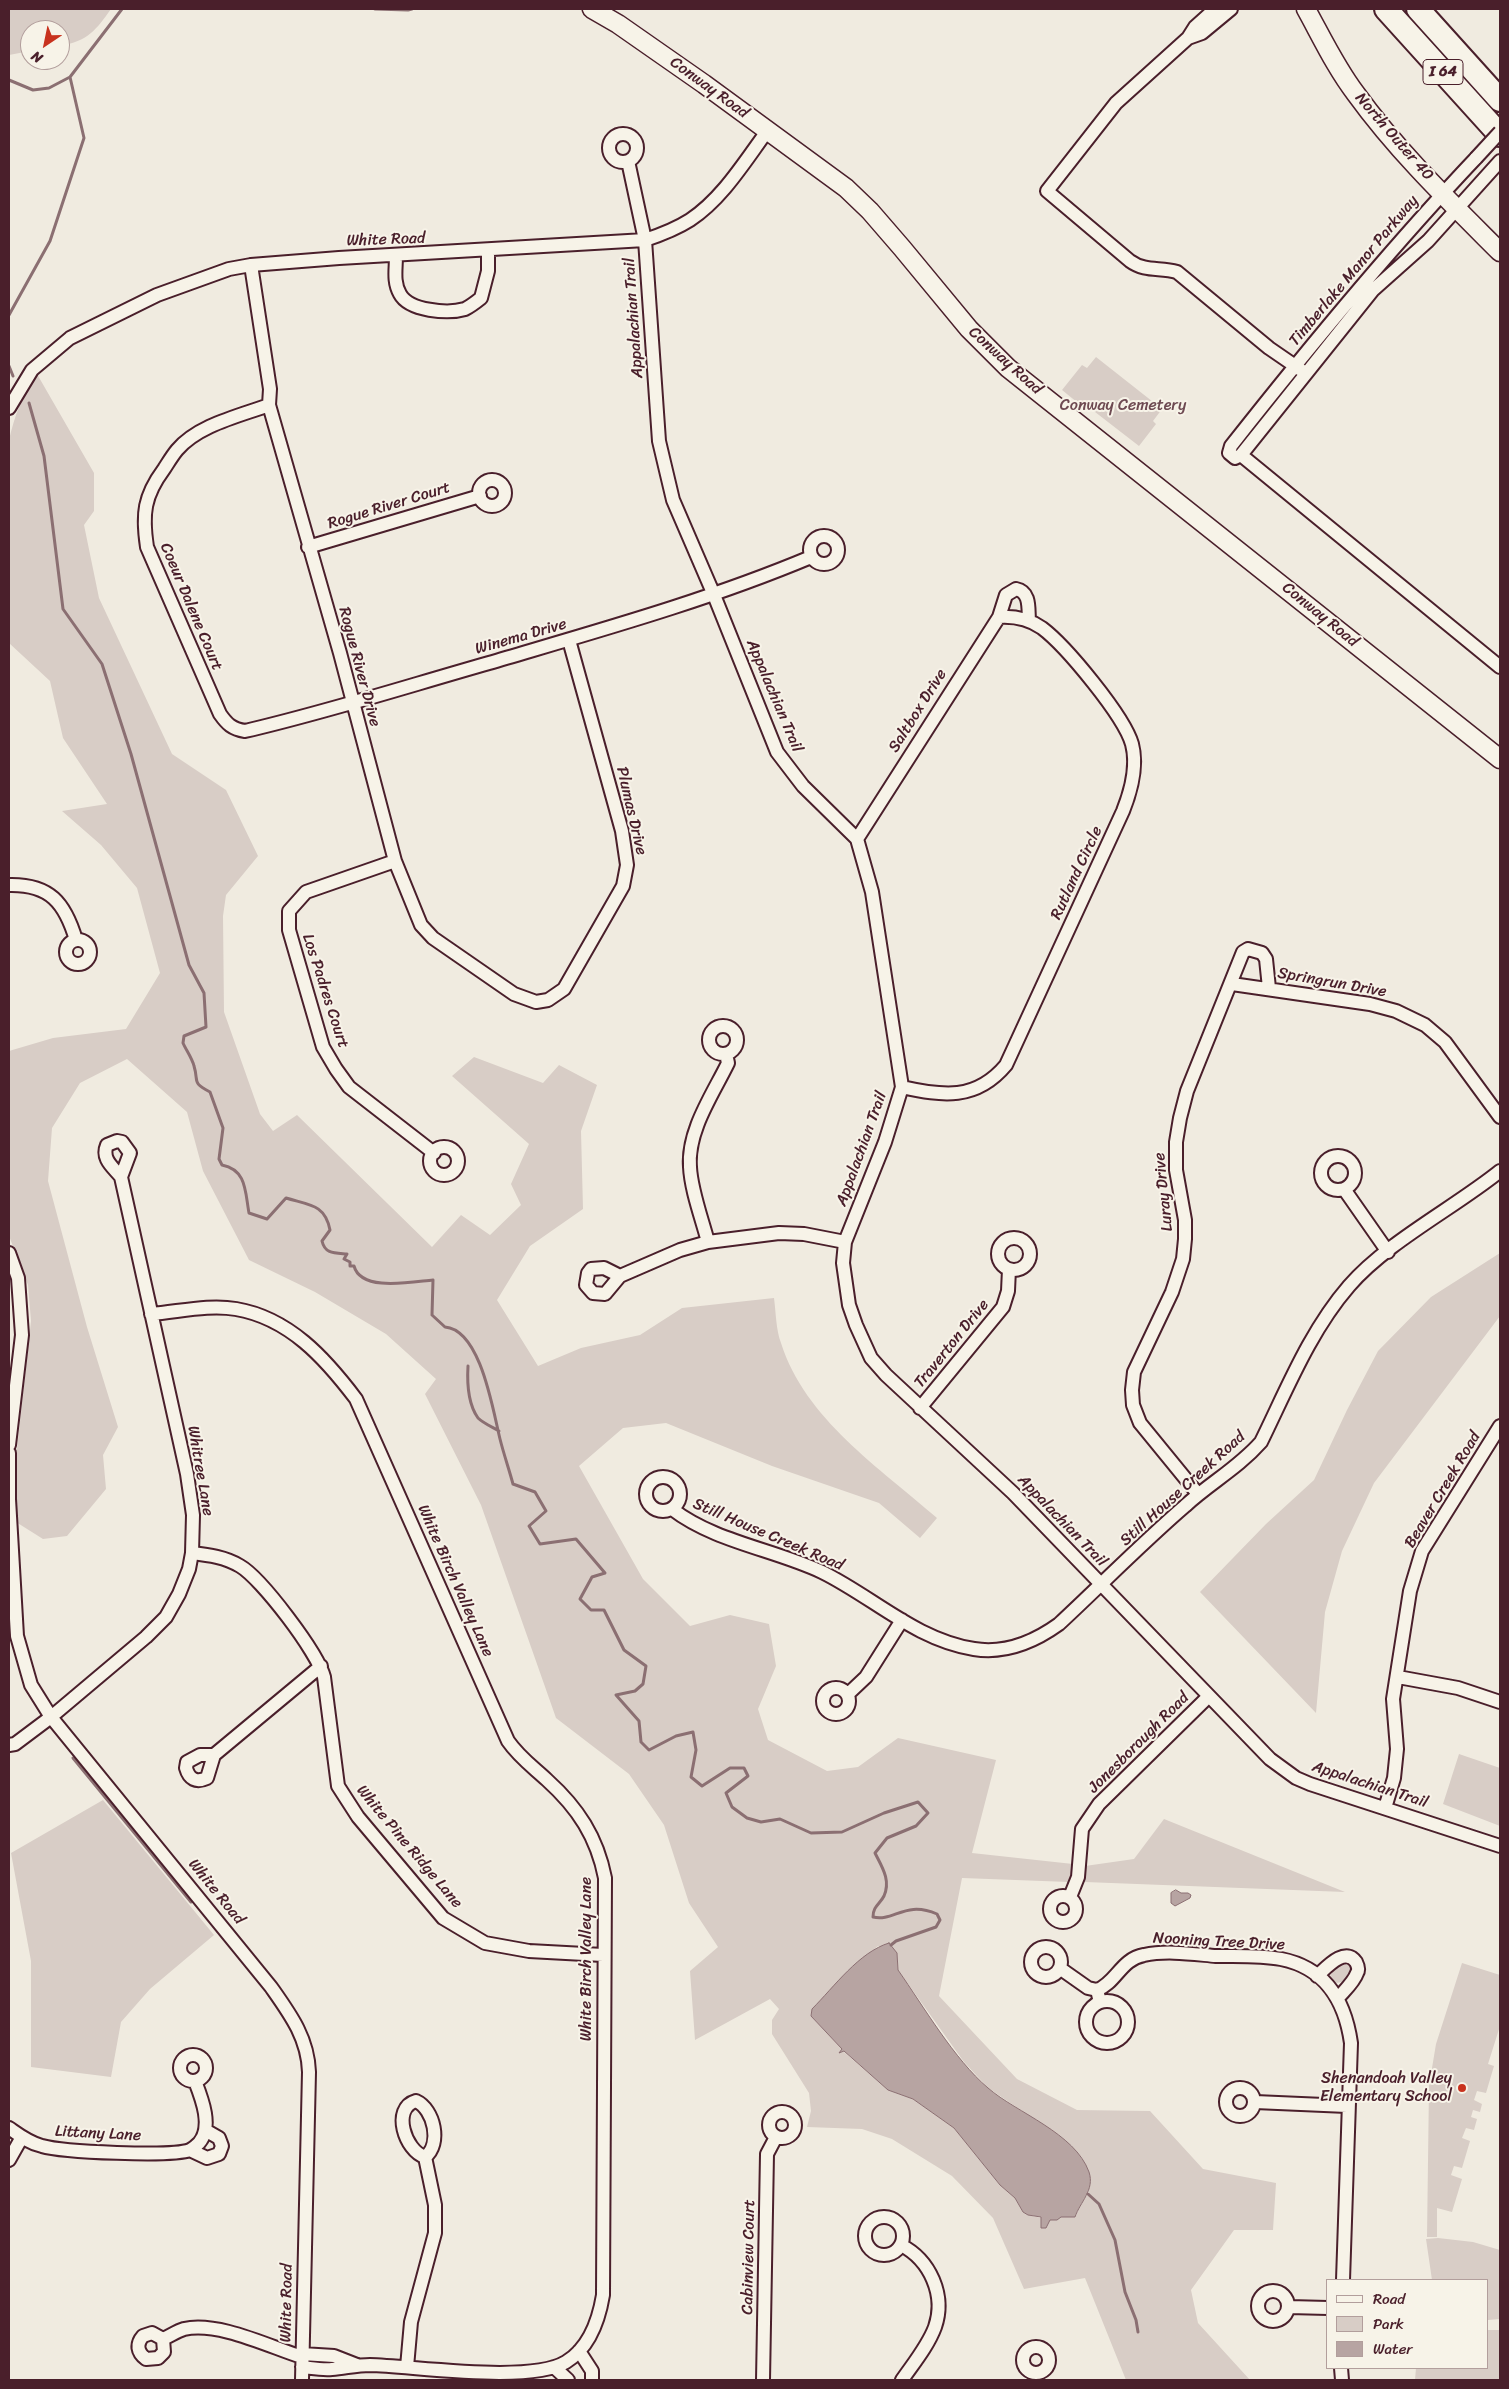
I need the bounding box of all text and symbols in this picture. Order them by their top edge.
north arrow [20,20,70,70]
text: N [26,44,48,70]
street label: Conway Road [666,53,752,123]
road number: I 64 [1423,60,1463,84]
street label: North Outer 40 [1351,89,1437,185]
street label: Timberlake Manor Parkway [1285,192,1423,350]
street label: White Road [346,229,426,251]
street label: Appalachian Trail [620,257,648,379]
street label: Conway Road [964,323,1046,399]
park label: Conway Cemetery [1060,396,1186,416]
street label: Rogue River Court [325,478,453,534]
street label: Coeur Dalene Court [155,540,227,674]
street label: Conway Road [1278,578,1362,652]
street label: Rogue River Drive [334,605,384,729]
street label: Winema Drive [473,615,569,659]
street label: Appalachian Trail [742,637,806,755]
street label: Saltbox Drive [885,666,951,756]
street label: Plumas Drive [612,765,650,857]
street label: Rutland Circle [1047,823,1107,923]
street label: Los Padres Court [297,931,353,1051]
street label: Springrun Drive [1276,964,1388,1002]
street label: Appalachian Trail [832,1089,892,1209]
street label: Luray Drive [1150,1152,1178,1232]
street label: Traverton Drive [911,1296,993,1392]
street label: Whitree Lane [183,1424,217,1518]
street label: Still House Creek Road [1116,1428,1250,1550]
street label: Beaver Creek Road [1401,1428,1485,1552]
street label: Appalachian Trail [1013,1471,1111,1571]
street label: Still House Creek Road [690,1495,846,1575]
street label: White Birch Valley Lane [413,1502,497,1660]
street label: Jonesborough Road [1085,1689,1193,1797]
street label: Appalachian Trail [1310,1757,1430,1813]
street label: White Pine Ridge Lane [352,1781,466,1913]
street label: White Road [184,1855,248,1929]
street label: White Birch Valley Lane [577,1877,597,2041]
street label: Nooning Tree Drive [1153,1929,1285,1955]
place label: Shenandoah Valley Elementary School [1320,2069,1452,2107]
marker: Shenandoah Valley Elementary School [1456,2082,1468,2094]
street label: Littany Lane [54,2122,142,2146]
street label: Cabinview Court [738,2199,760,2315]
street label: White Road [277,2263,297,2343]
legend [1326,2279,1489,2369]
text: Road [1373,2286,1405,2312]
text: Park [1373,2311,1404,2337]
text: Water [1373,2336,1413,2362]

